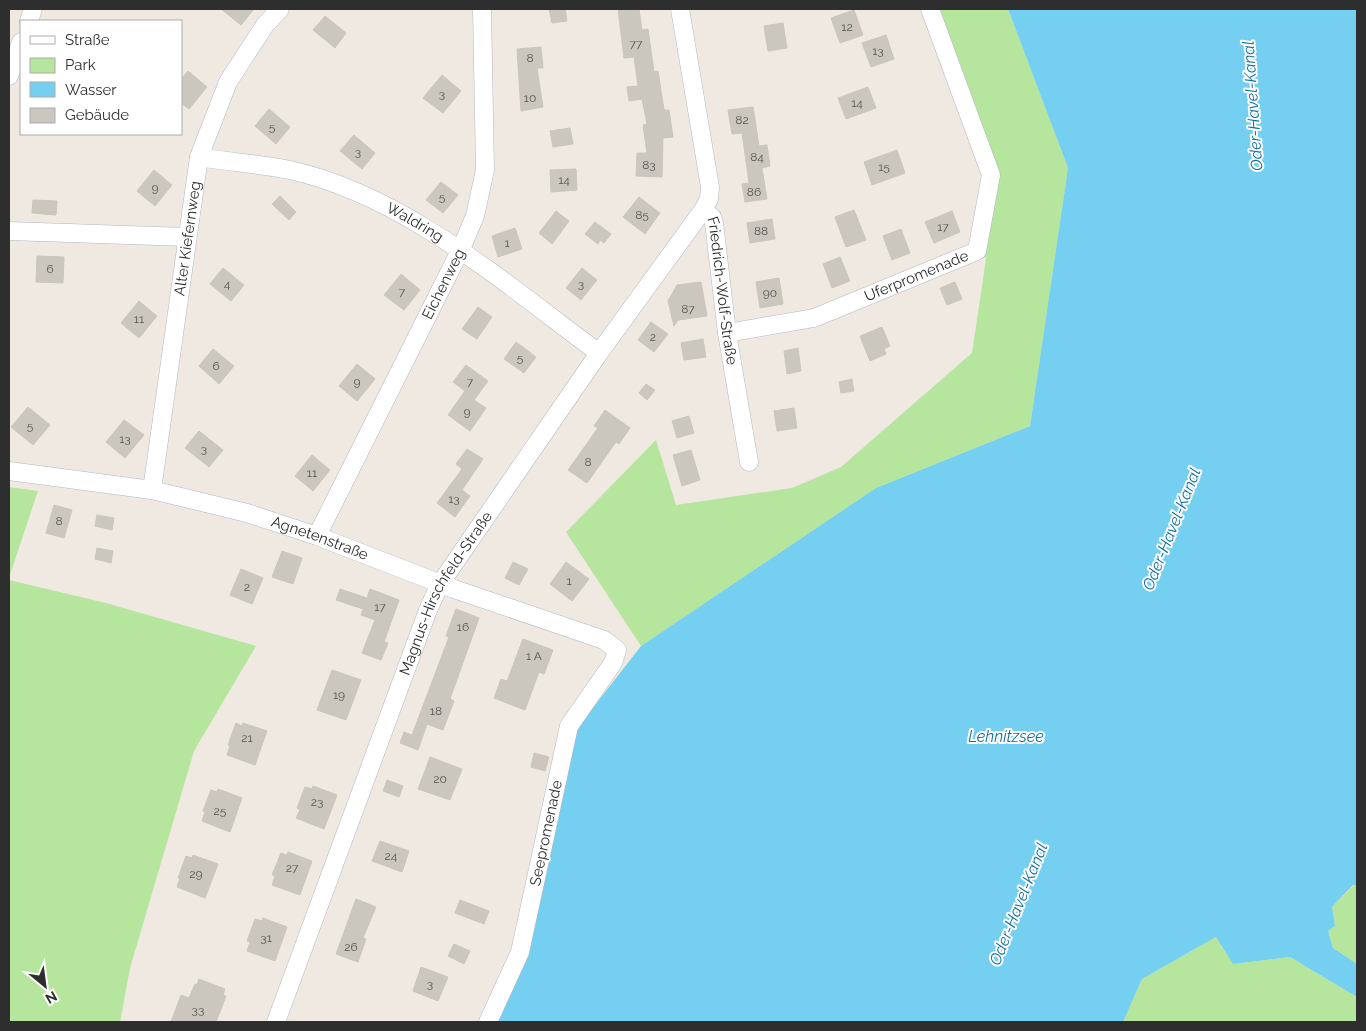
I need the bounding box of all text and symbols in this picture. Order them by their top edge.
legend [20,20,182,135]
house number: 12 [841,20,853,34]
text: Straße [65,31,110,49]
house number: 77 [630,37,643,51]
water label: Oder-Havel-Kanal [1238,40,1267,172]
house number: 13 [872,44,884,58]
house number: 8 [526,51,534,65]
text: Park [65,56,96,74]
text: Wasser [65,81,117,99]
house number: 3 [439,87,445,101]
house number: 10 [524,91,536,105]
house number: 14 [851,96,863,110]
text: Gebäude [65,106,129,124]
house number: 82 [735,113,749,127]
house number: 5 [269,120,276,134]
house number: 3 [355,145,361,159]
house number: 84 [750,150,764,164]
house number: 83 [642,158,656,172]
house number: 15 [878,160,890,174]
house number: 14 [558,173,570,187]
street label: Alter Kiefernweg [170,180,205,297]
house number: 9 [151,181,159,195]
house number: 86 [747,185,761,199]
house number: 5 [439,190,446,204]
street label: Waldring [383,199,447,246]
house number: 85 [635,208,649,222]
street label: Friedrich-Wolf-Straße [703,214,741,366]
house number: 17 [937,220,949,234]
house number: 88 [754,224,768,238]
house number: 1 [504,236,510,250]
street label: Eichenweg [418,246,469,322]
street label: Uferpromenade [862,246,971,305]
house number: 6 [46,262,54,276]
house number: 4 [224,277,231,291]
house number: 3 [578,277,584,291]
house number: 7 [399,285,406,299]
house number: 90 [763,286,777,300]
house number: 87 [681,302,695,316]
house number: 11 [134,312,144,326]
house number: 2 [650,330,656,344]
house number: 5 [517,351,524,365]
house number: 6 [212,359,220,373]
house number: 9 [353,375,361,389]
house number: 7 [467,375,474,389]
house number: 9 [463,405,471,419]
house number: 5 [27,419,34,433]
house number: 13 [119,432,131,446]
house number: 3 [201,442,207,456]
house number: 8 [584,455,592,469]
water label: Oder-Havel-Kanal [1138,465,1205,593]
house number: 11 [307,466,317,480]
house number: 13 [448,492,460,506]
street label: Magnus-Hirschfeld-Straße [396,508,496,678]
street label: Agnetenstraße [269,513,371,564]
house number: 8 [55,514,63,528]
house number: 1 [566,574,572,588]
house number: 2 [244,580,250,594]
house number: 17 [374,600,386,614]
house number: 16 [457,620,469,634]
house number: 1 A [526,649,542,663]
house number: 19 [333,688,345,702]
house number: 18 [430,704,442,718]
water label: Lehnitzsee [968,727,1044,746]
house number: 21 [241,731,253,745]
house number: 20 [433,772,447,786]
street label: Seepromenade [526,778,566,887]
house number: 23 [311,795,323,809]
house number: 25 [214,804,227,818]
water label: Oder-Havel-Kanal [985,840,1052,968]
house number: 24 [385,849,398,863]
house number: 27 [286,861,299,875]
house number: 29 [189,867,203,881]
house number: 31 [260,931,272,945]
house number: 26 [344,940,358,954]
north arrow [20,961,70,1011]
house number: 3 [427,977,433,991]
text: N [43,988,60,1007]
house number: 33 [192,1003,204,1017]

